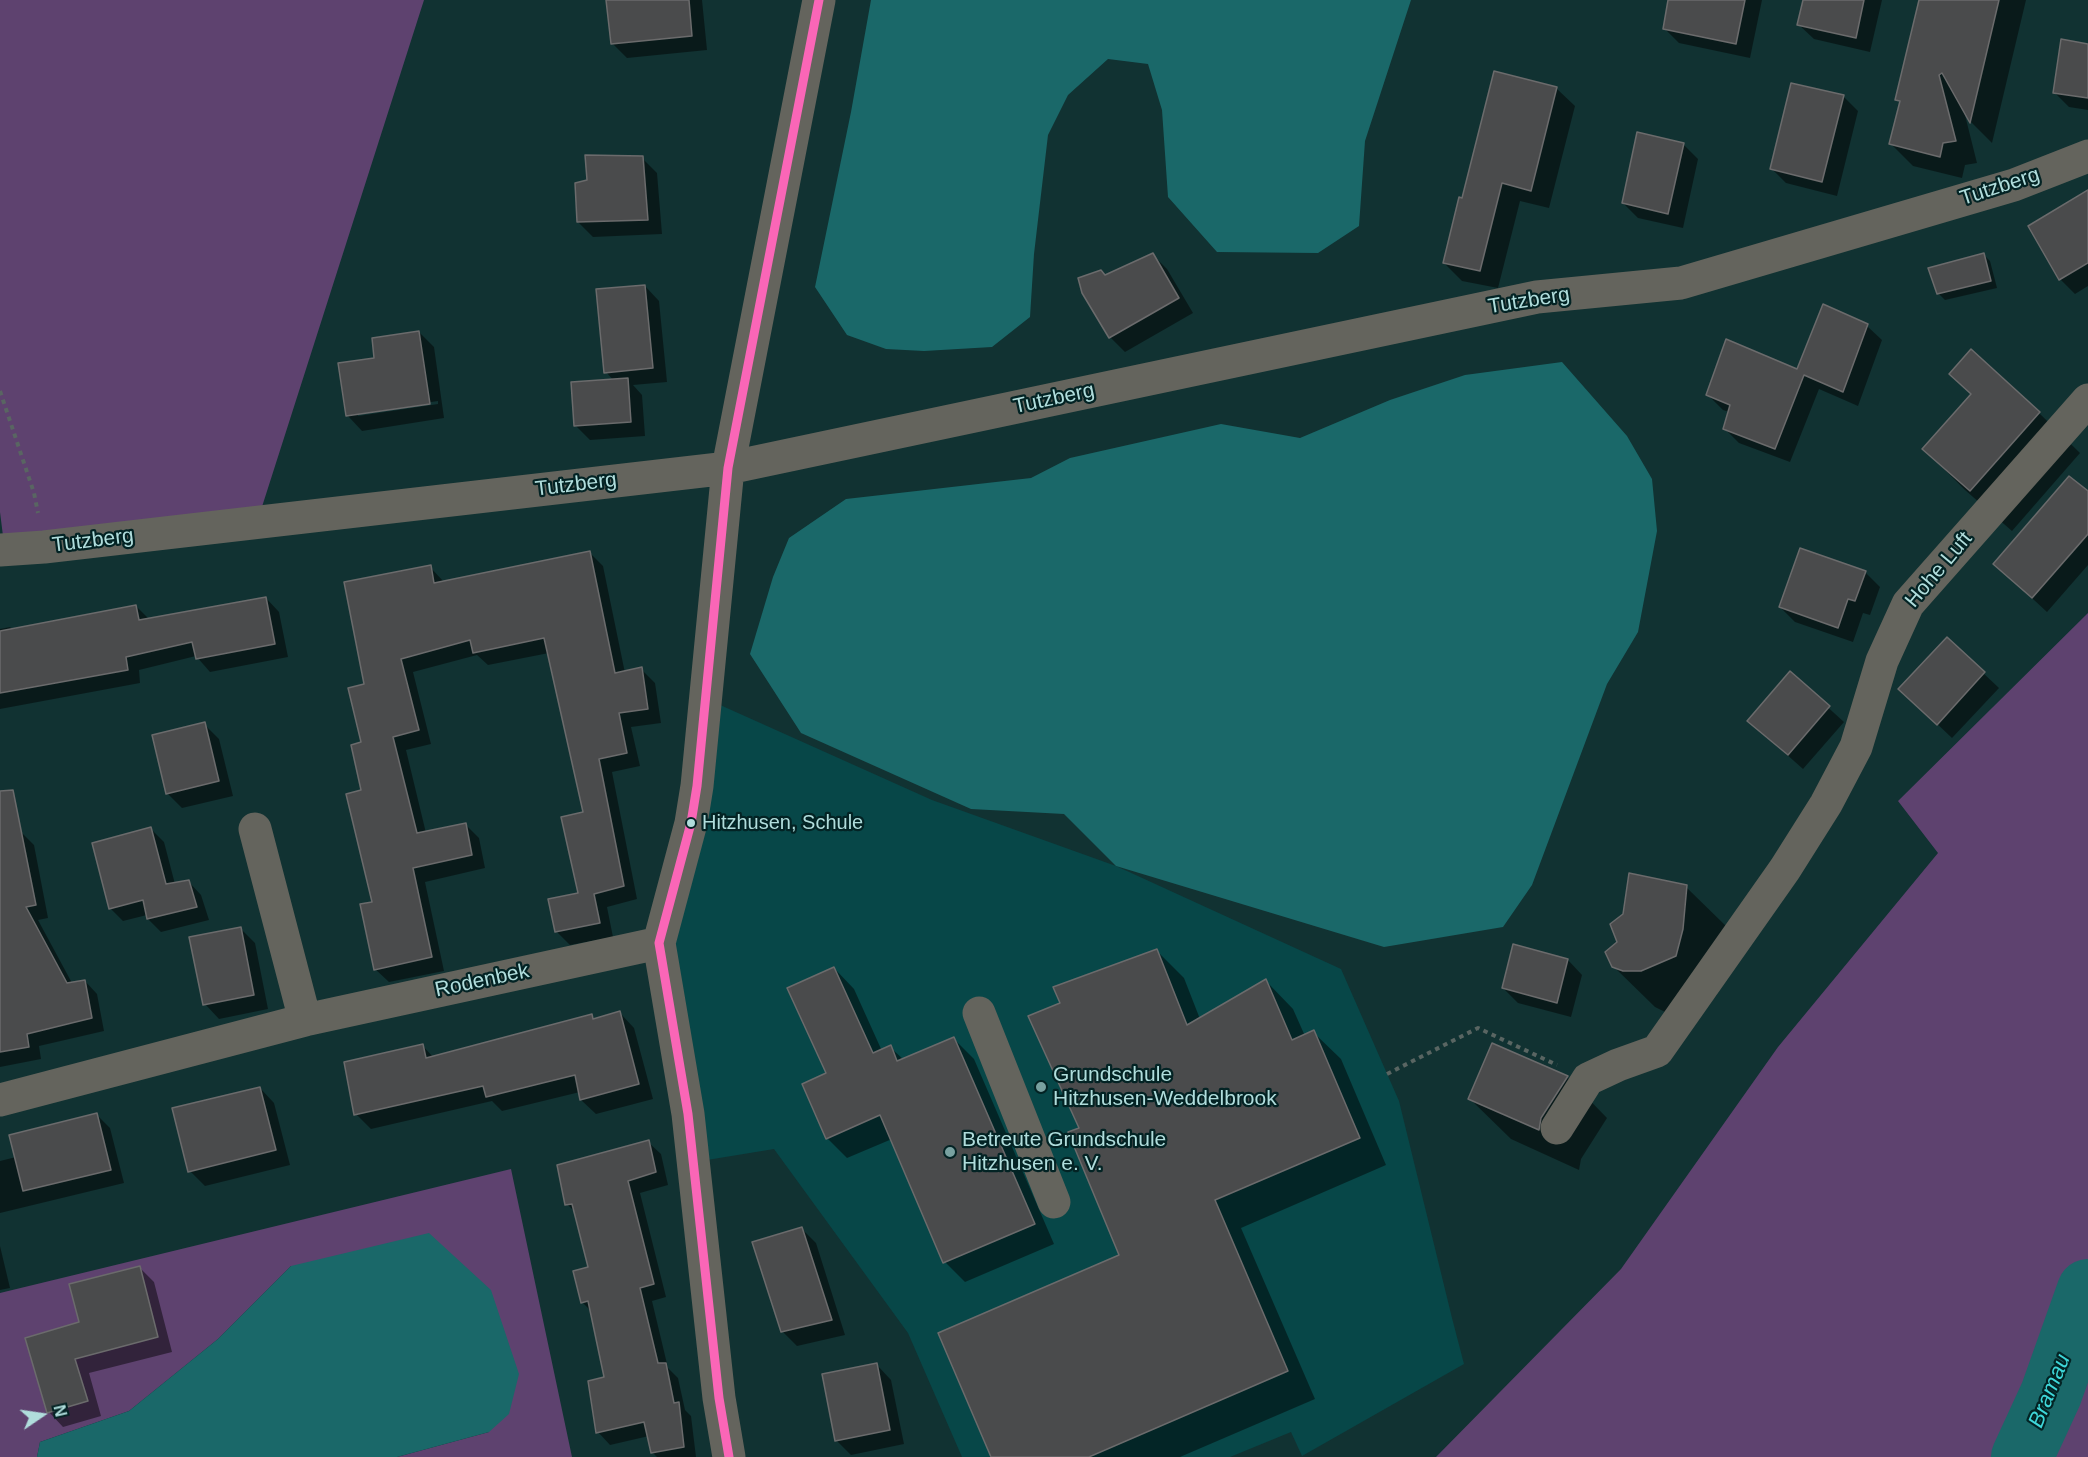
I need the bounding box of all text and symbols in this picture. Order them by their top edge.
street label: Tutzberg [1957,162,2043,212]
street label: Tutzberg [1486,282,1572,320]
street label: Tutzberg [1011,378,1097,420]
street label: Tutzberg [534,467,618,503]
street label: Tutzberg [51,523,135,559]
street label: Hohe Luft [1900,527,1978,613]
place label: Hitzhusen, Schule [702,811,863,835]
marker: Hitzhusen, Schule [685,817,697,829]
street label: Rodenbek [433,959,531,1003]
place label: Grundschule Hitzhusen-Weddelbrook [1053,1062,1277,1112]
marker: Grundschule Hitzhusen-Weddelbrook [1034,1080,1048,1094]
place label: Betreute Grundschule Hitzhusen e. V. [962,1127,1166,1177]
marker: Betreute Grundschule Hitzhusen e. V. [943,1145,957,1159]
water label: Bramau [2023,1350,2077,1432]
north arrow [12,1385,72,1445]
text: N [50,1403,70,1418]

